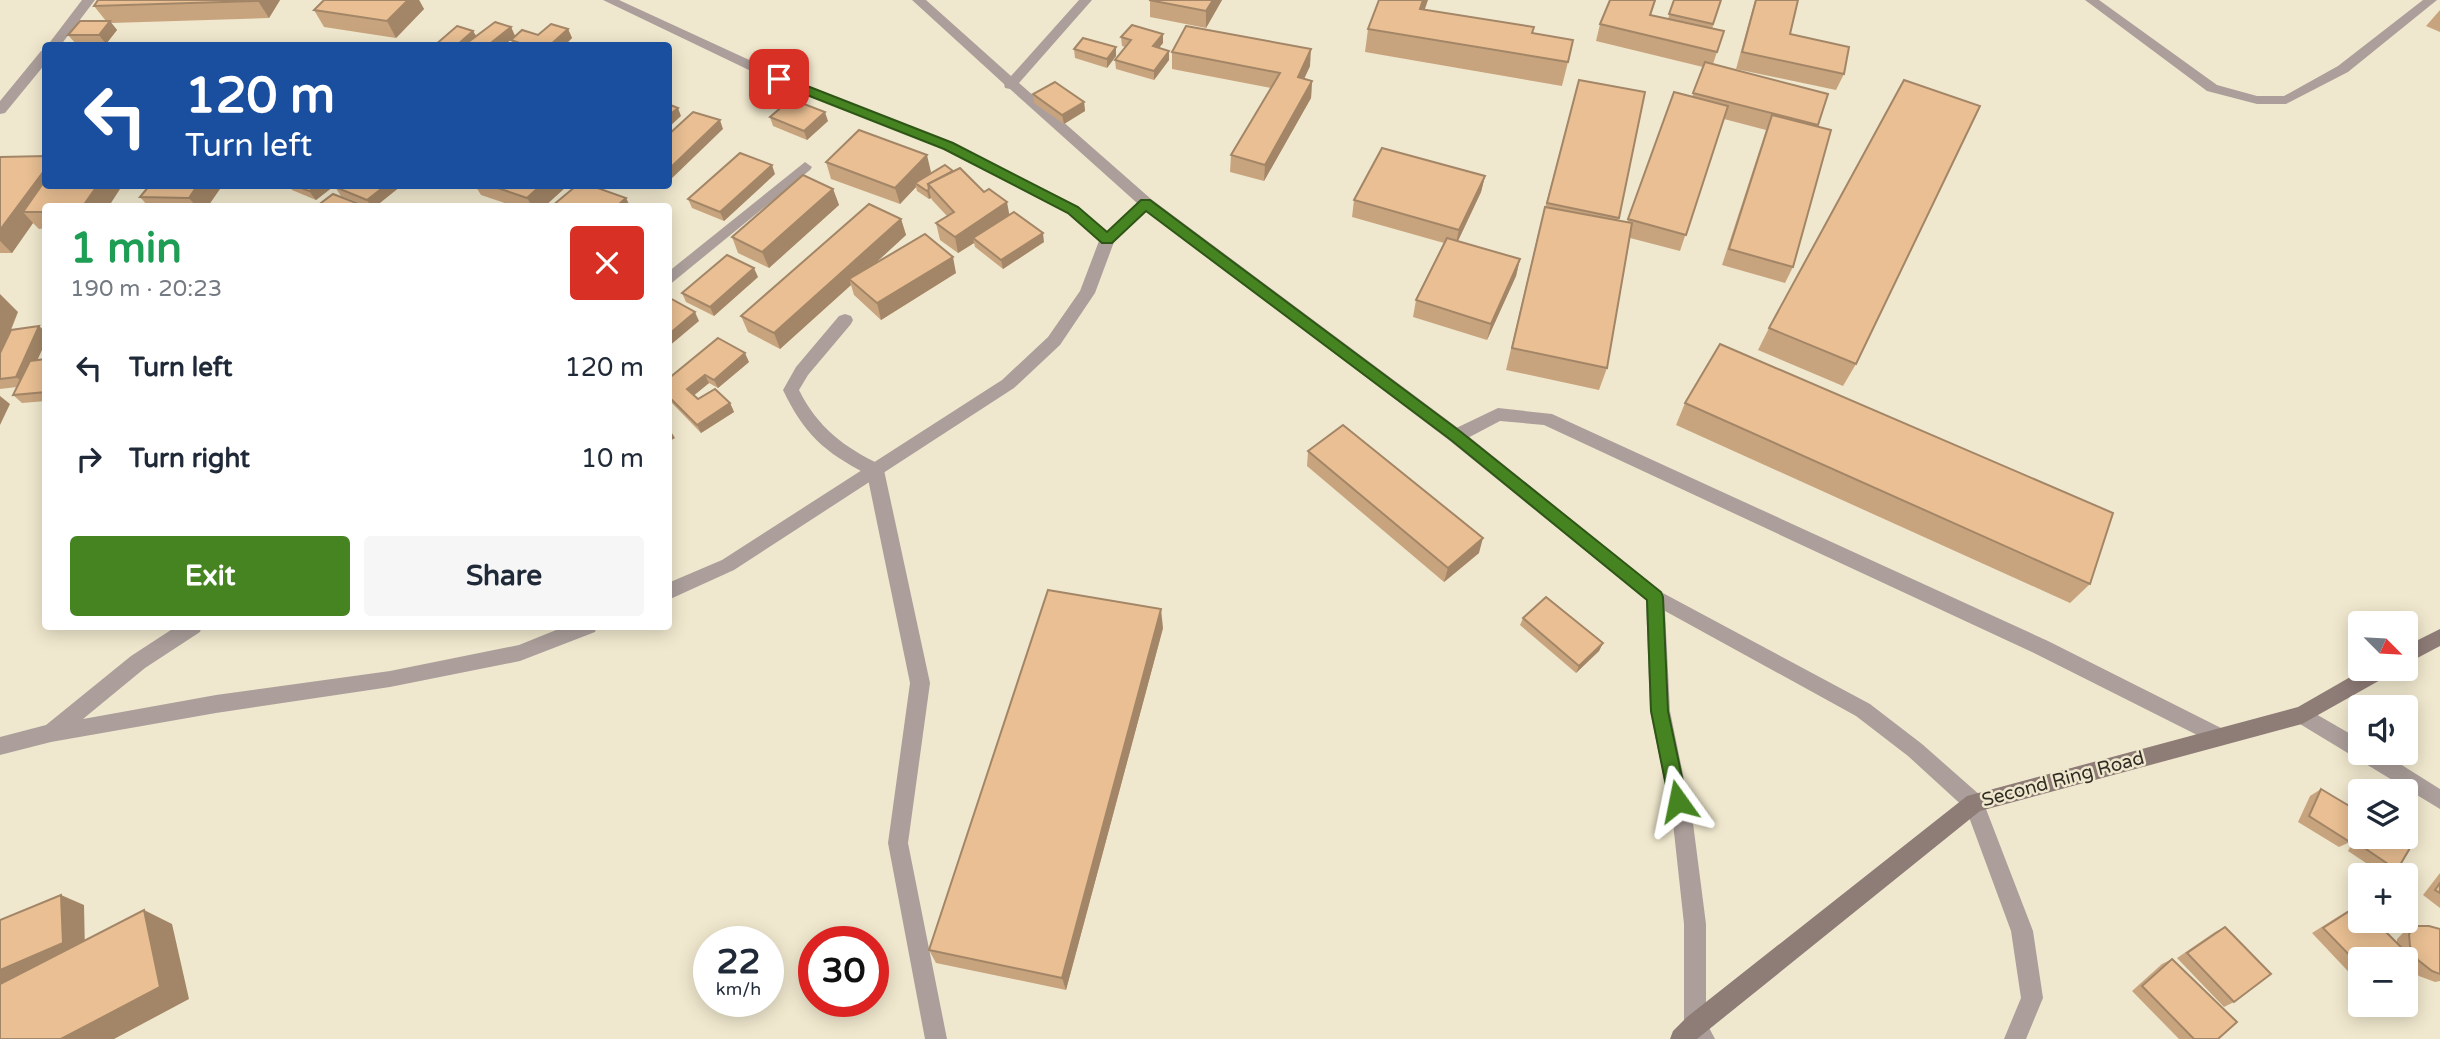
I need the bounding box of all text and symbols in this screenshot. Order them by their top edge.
pin [749,49,809,109]
icon: arrive [760,60,798,98]
text: 120 m [185,67,335,126]
icon: left [70,70,161,161]
text: Turn left [185,127,312,165]
text: 1 min [70,223,182,274]
button: close [570,226,644,300]
text: 190 m · 20:23 [70,275,222,303]
icon: left [70,349,108,387]
text: Turn left [129,352,232,383]
text: 120 m [564,352,644,383]
icon: right [70,440,108,478]
text: Turn right [129,443,250,474]
text: 10 m [581,443,644,474]
button: Exit [70,536,350,616]
button: Share [364,536,644,616]
north arrow [2348,611,2418,681]
map controls [2348,611,2418,1017]
button: sound [2348,695,2418,765]
street label: Second Ring Road [1979,747,2147,811]
position arrow [1641,764,1715,838]
button: layers [2348,779,2418,849]
button: + [2348,863,2418,933]
speed limit sign: 30 [798,926,889,1017]
text: 22 [717,941,760,983]
button: − [2348,947,2418,1017]
text: km/h [716,978,761,1000]

